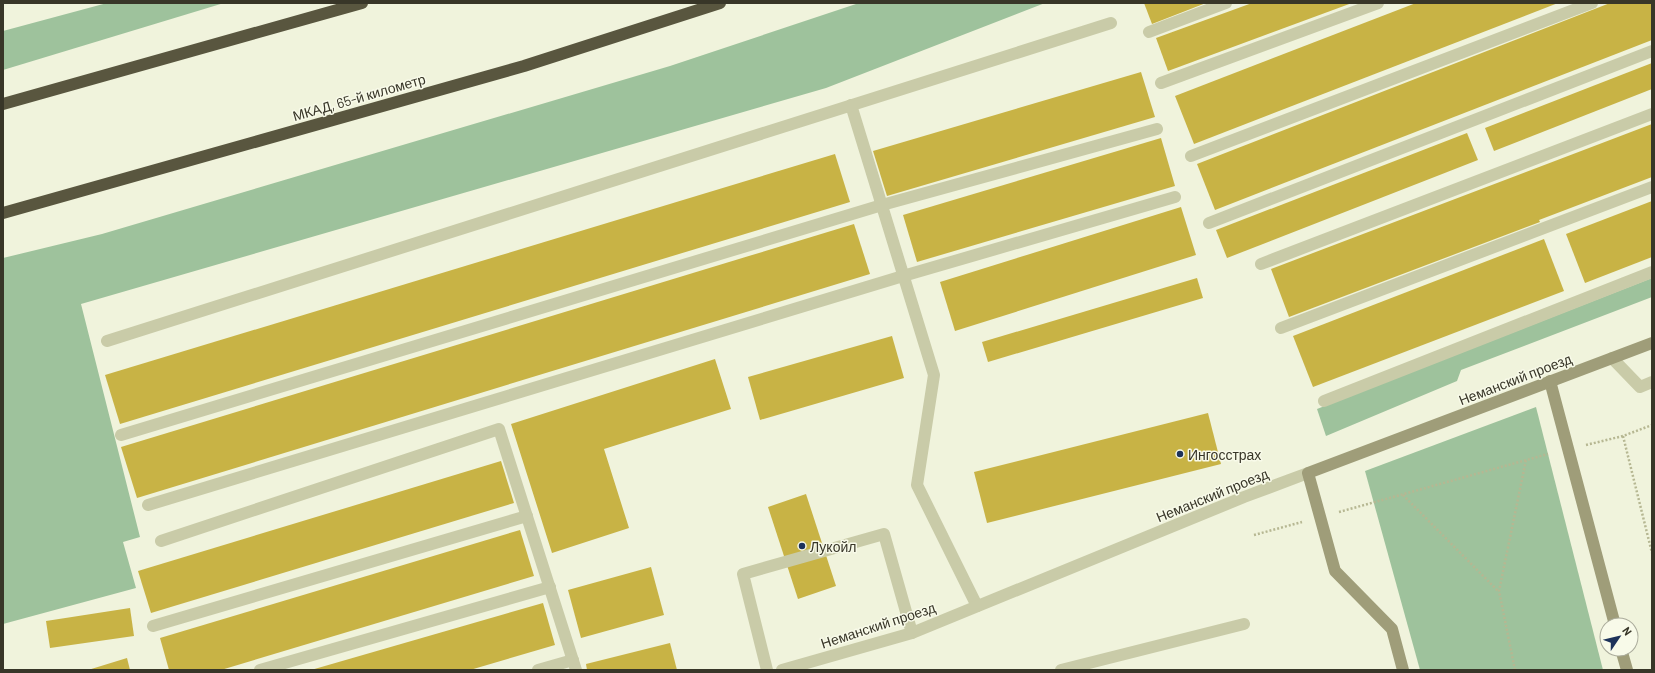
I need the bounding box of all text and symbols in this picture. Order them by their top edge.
street label: МКАД, 65-й километр [291,70,428,124]
street label: Неманский проезд [1456,350,1574,408]
place label: Ингосстрах [1188,446,1261,463]
marker: Ингосстрах [1175,449,1185,459]
street label: Неманский проезд [1153,465,1271,525]
place label: Лукойл [810,538,856,555]
marker: Лукойл [797,541,807,551]
street label: Неманский проезд [819,598,937,652]
north arrow [1599,617,1639,657]
text: N [1620,624,1635,638]

